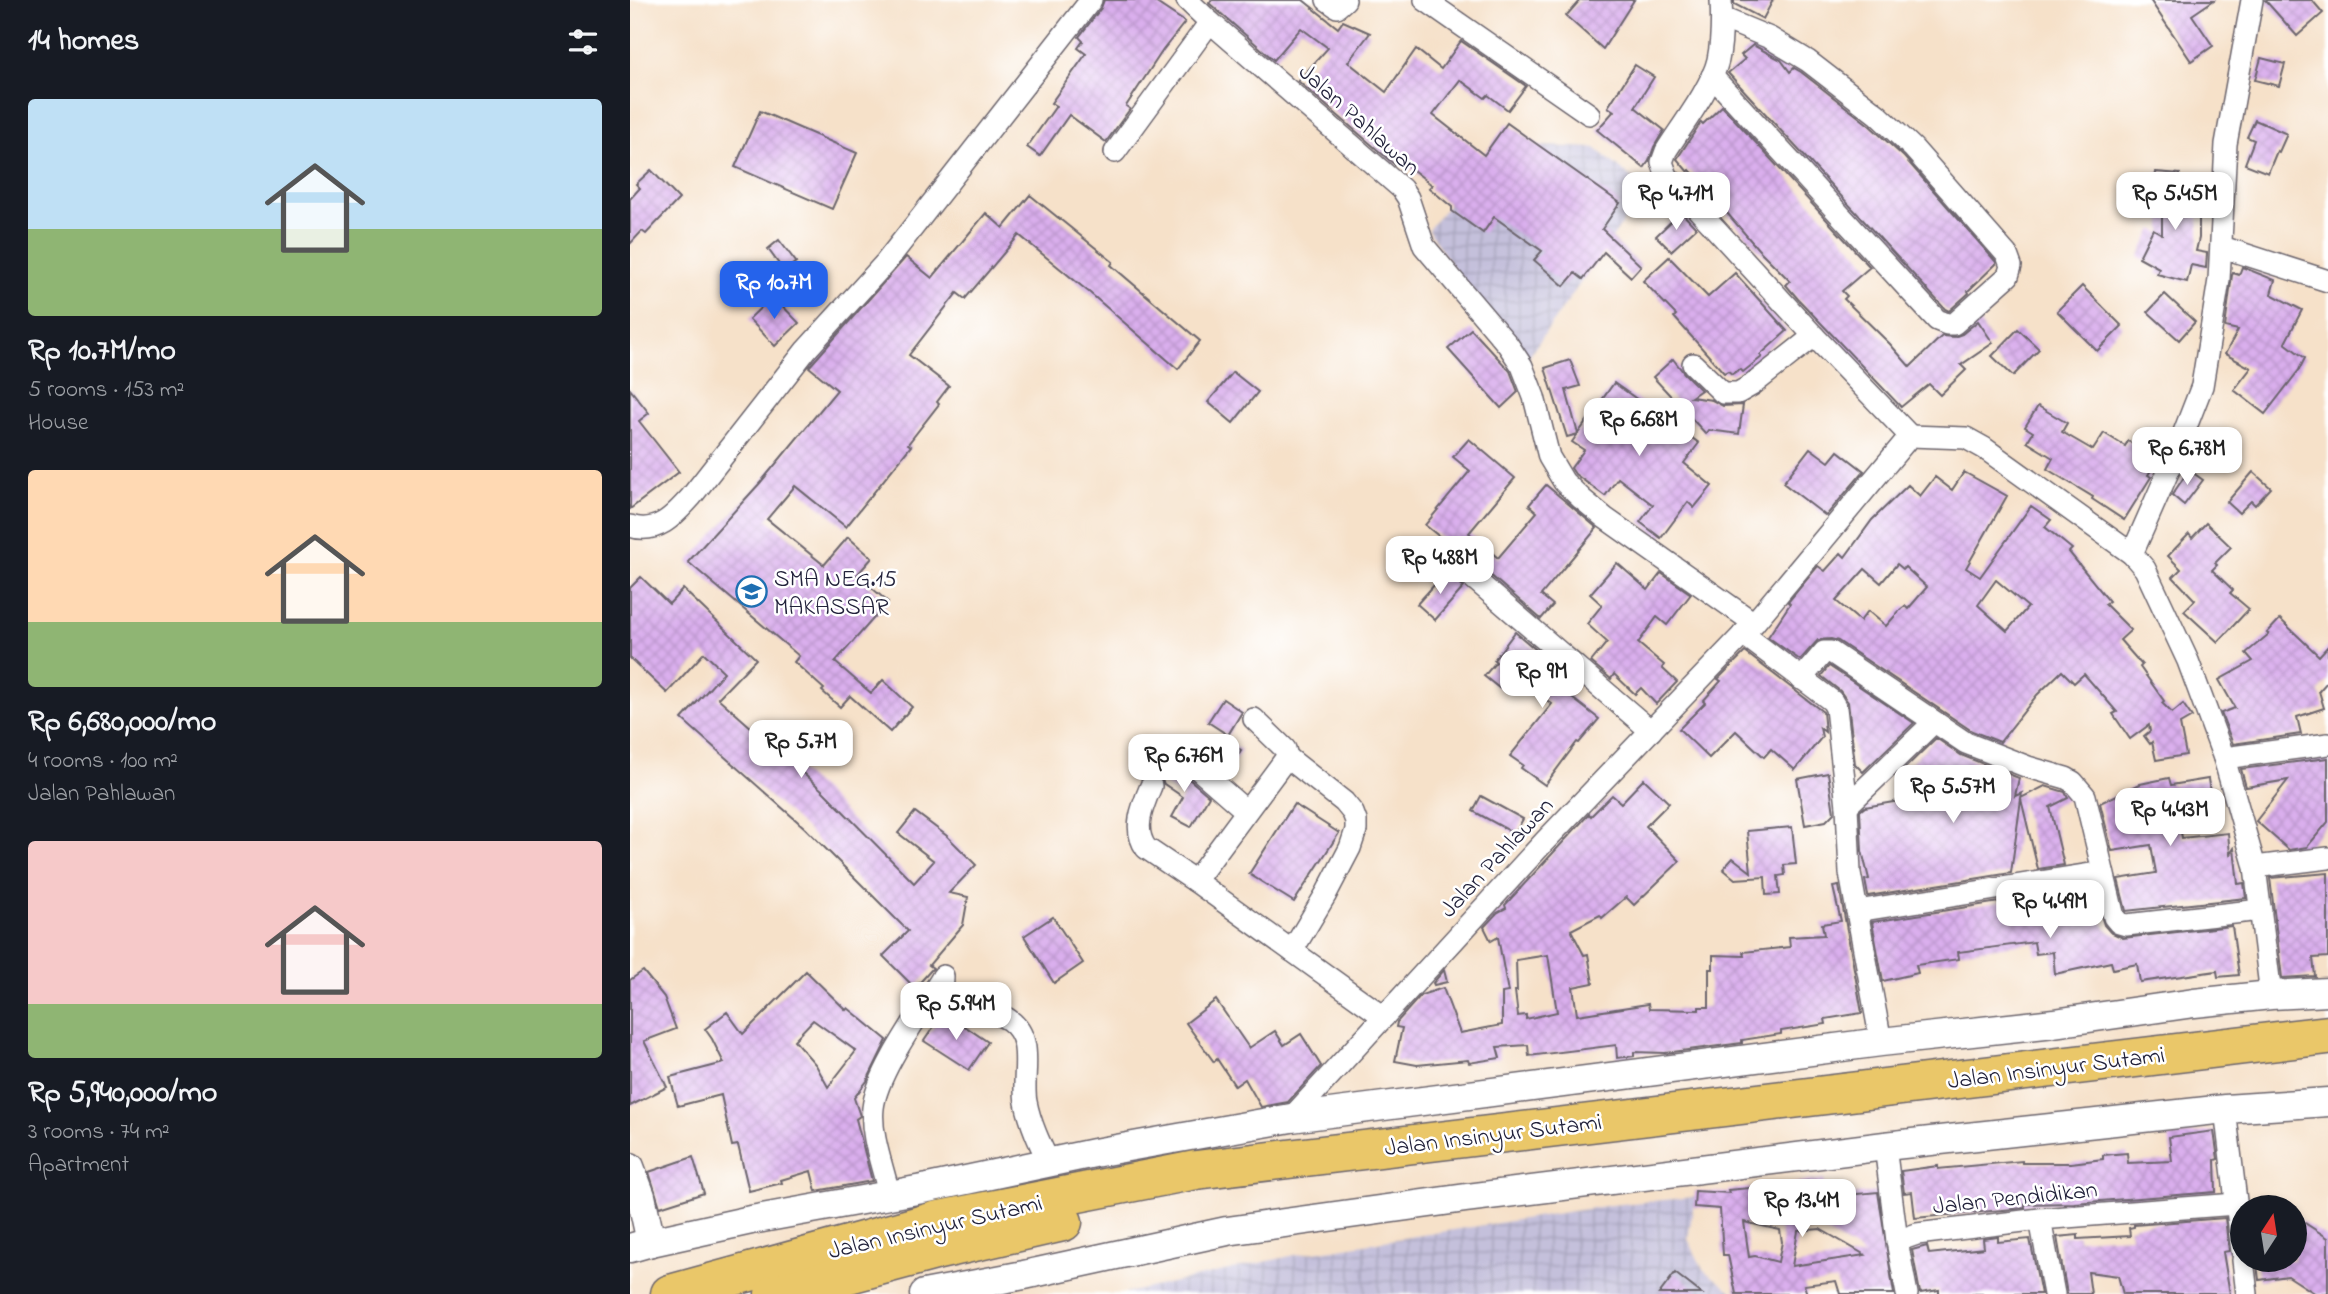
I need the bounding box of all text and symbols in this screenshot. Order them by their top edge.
text: 14 homes [28,20,139,64]
icon: filters [564,23,602,61]
street label: Jalan Pahlawan [1289,56,1427,185]
icon: home [252,145,378,271]
pin: Rp 4.71M [1604,173,1748,232]
pin: Rp 5.45M [2103,173,2247,232]
text: Rp 4.71M [1638,178,1714,211]
text: Rp 5.45M [2132,178,2218,211]
pin: Rp 10.7M [702,262,846,321]
text: Rp 10.7M [736,267,812,300]
text: Rp 10.7M/mo [28,330,176,374]
text: 5 rooms · 153 m² [28,374,184,407]
pin: Rp 6.68M [1567,398,1711,458]
text: Rp 6.68M [1600,404,1678,437]
text: House [28,407,88,440]
pin: Rp 6.78M [2115,428,2259,487]
text: Rp 6.78M [2148,433,2226,466]
icon: home [252,516,378,642]
pin: Rp 4.88M [1368,536,1512,596]
text: Rp 4.88M [1402,542,1478,575]
place label: SMA NEG.15 MAKASSAR [774,563,897,626]
school or university icon: SMA NEG.15 MAKASSAR [734,575,768,609]
pin: Rp 9M [1493,650,1591,710]
text: Rp 9M [1516,656,1568,689]
text: Rp 6,680,000/mo [28,701,216,745]
pin: Rp 5.7M [736,720,866,780]
text: Rp 5.7M [765,726,837,759]
pin: Rp 6.76M [1112,734,1256,794]
text: Rp 6.76M [1144,740,1224,773]
text: 4 rooms · 100 m² [28,745,178,778]
pin: Rp 5.57M [1881,766,2025,825]
text: Rp 5.57M [1910,771,1996,804]
text: Jalan Pahlawan [28,778,175,811]
pin: Rp 4.43M [2098,788,2242,848]
street label: Jalan Pahlawan [1433,791,1563,927]
text: Rp 4.43M [2131,794,2209,827]
pin: Rp 4.49M [1978,880,2122,940]
text: Rp 4.49M [2012,886,2088,919]
icon: home [252,887,378,1013]
pin: Rp 5.94M [884,982,1028,1042]
text: Rp 5.94M [916,988,996,1021]
street label: Jalan Insinyur Sutami [1946,1039,2167,1101]
text: Rp 5,940,000/mo [28,1072,217,1116]
street label: Jalan Insinyur Sutami [1383,1106,1604,1168]
text: 3 rooms · 74 m² [28,1116,170,1149]
text: Apartment [28,1149,129,1182]
street label: Jalan Pendidikan [1931,1173,2099,1226]
pin: Rp 13.4M [1730,1180,1874,1239]
text: Rp 13.4M [1764,1185,1840,1218]
street label: Jalan Insinyur Sutami [825,1187,1046,1271]
north arrow [2230,1195,2306,1272]
map controls [2230,1195,2307,1272]

